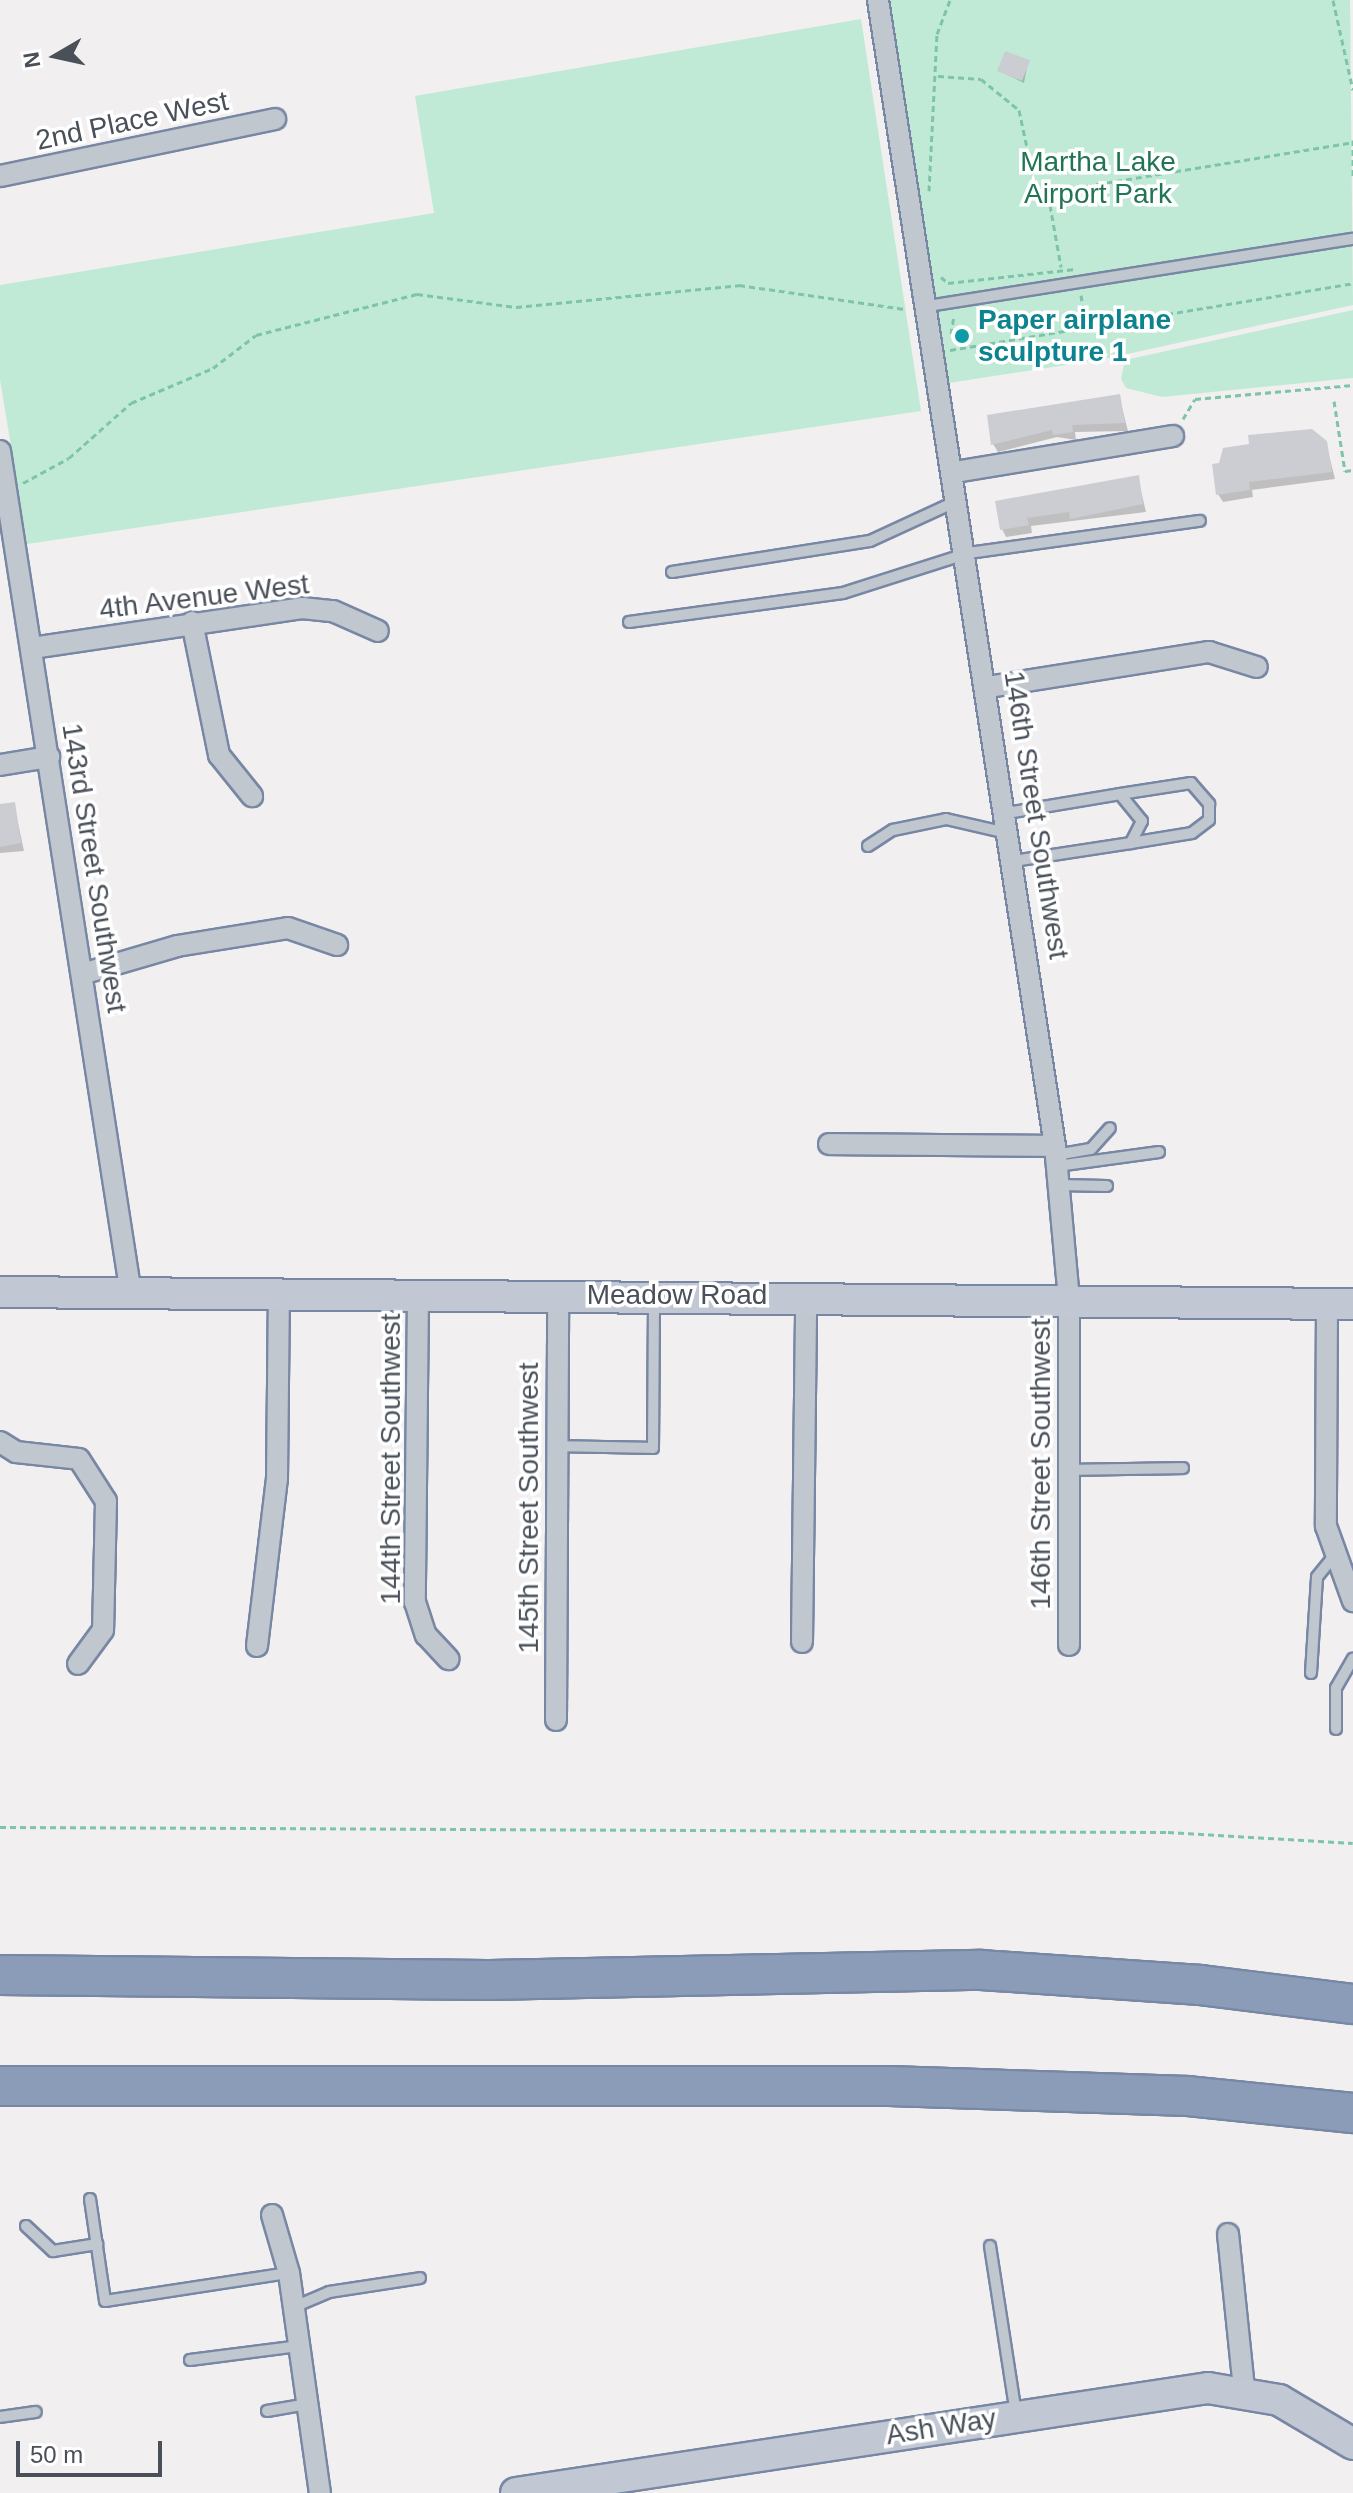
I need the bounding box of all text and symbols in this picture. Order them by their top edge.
north arrow [16,16,96,96]
text: N [18,50,45,70]
street label: 2nd Place West [33,84,231,158]
park label: Martha Lake Airport Park [1020,145,1176,211]
place label: Paper airplane sculpture 1 [978,303,1171,369]
marker: Paper airplane sculpture 1 [953,327,971,345]
street label: 4th Avenue West [97,567,311,627]
street label: 146th Street Southwest [997,669,1075,961]
street label: 143rd Street Southwest [55,721,133,1015]
street label: Meadow Road [587,1278,767,1312]
street label: 144th Street Southwest [374,1313,408,1605]
street label: 146th Street Southwest [1024,1318,1058,1610]
street label: 145th Street Southwest [512,1362,546,1654]
street label: Ash Way [884,2402,998,2452]
scale bar [20,2425,166,2475]
text: 50 m [30,2441,83,2468]

